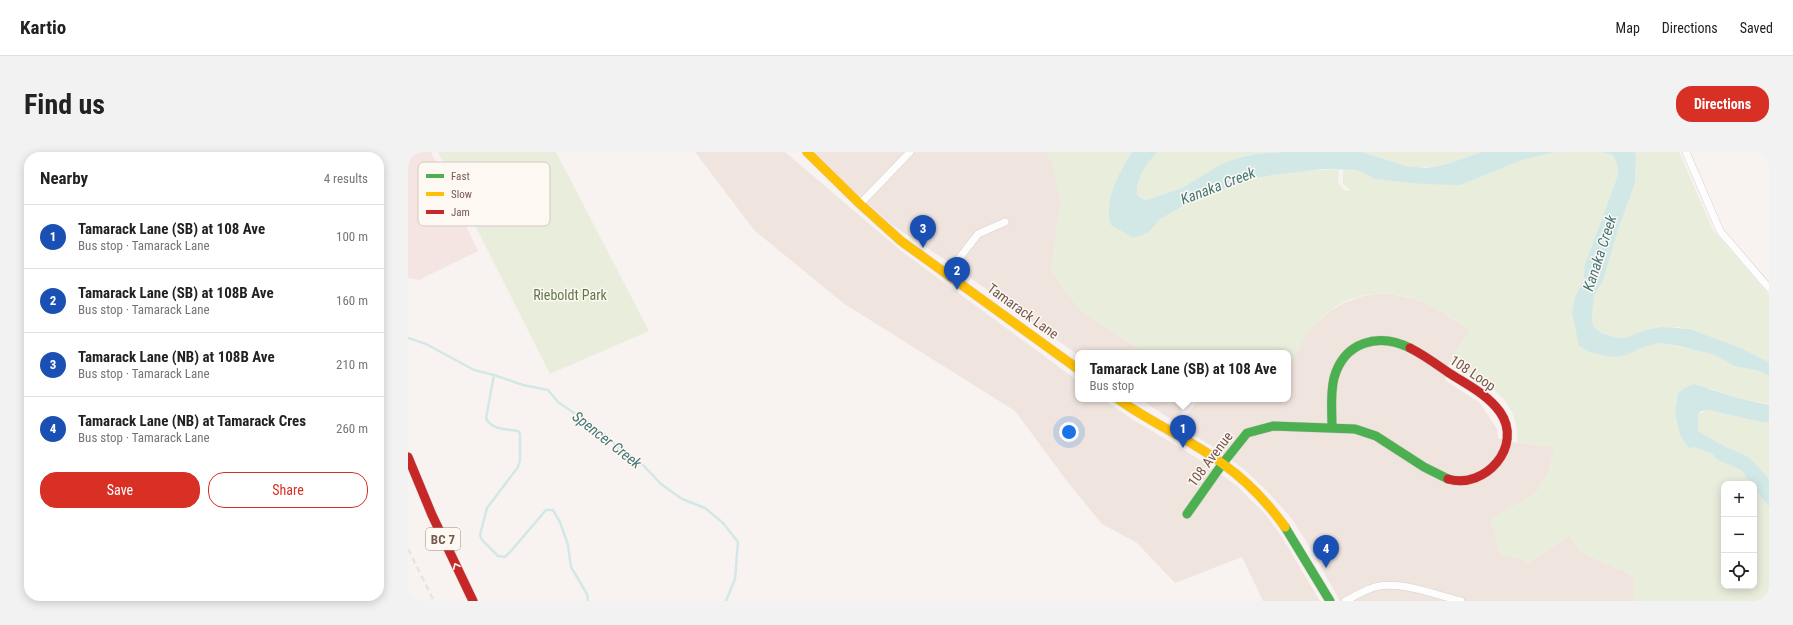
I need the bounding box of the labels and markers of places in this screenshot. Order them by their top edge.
pin: 3 [910,215,936,248]
pin: 2 [944,257,970,290]
pin: 1 [1170,415,1196,448]
pin: 4 [1313,535,1339,568]

